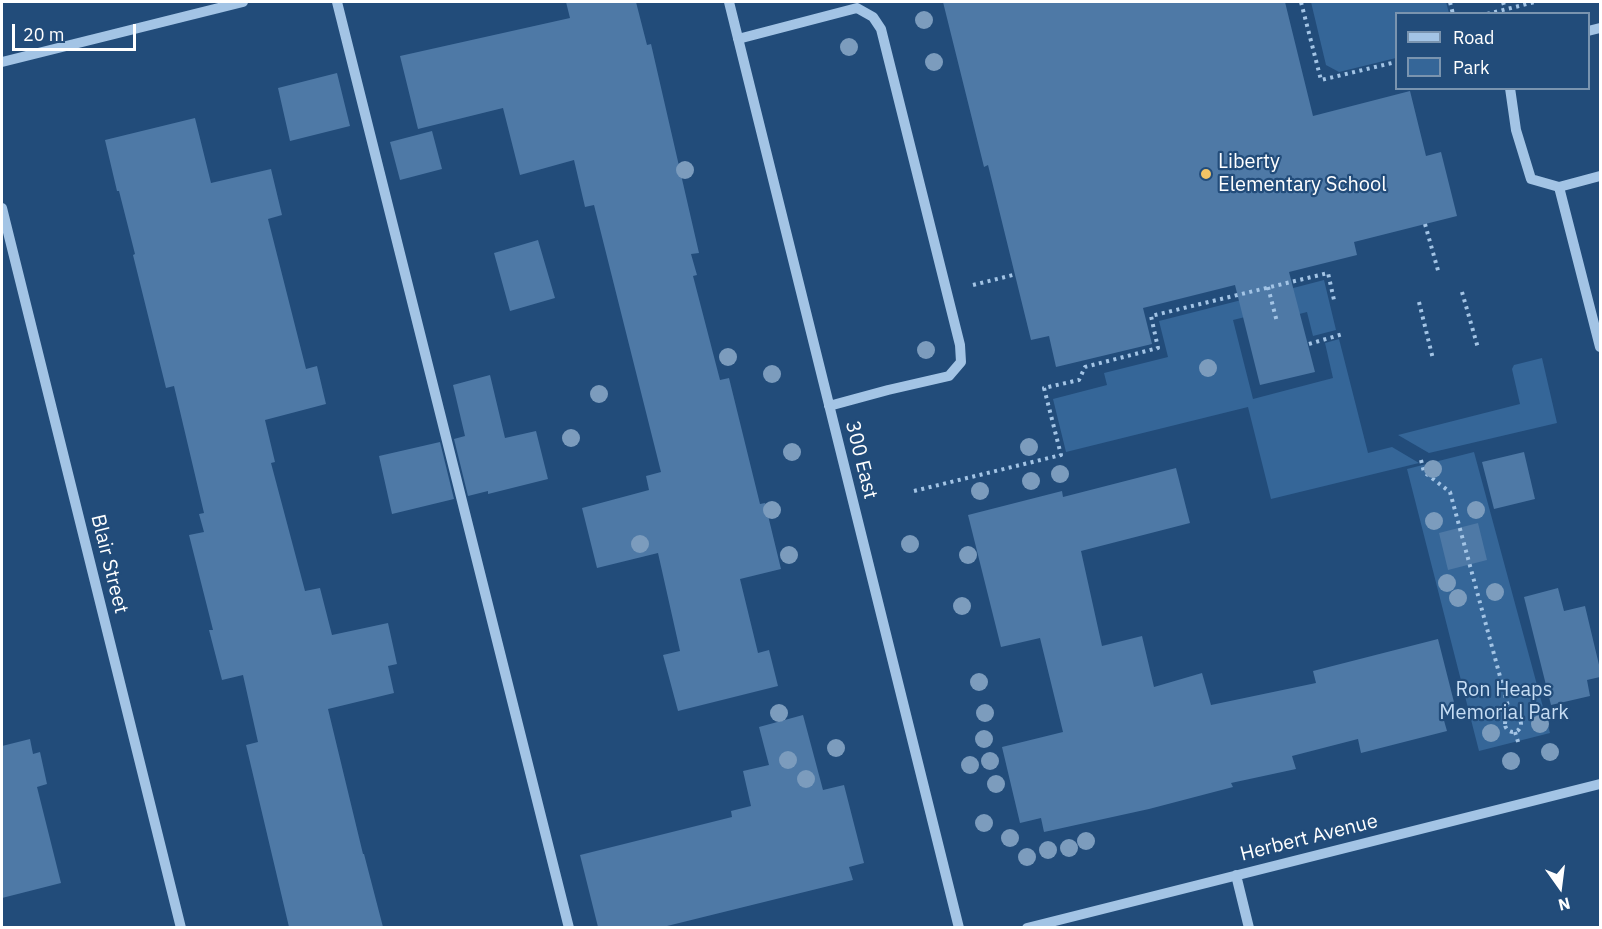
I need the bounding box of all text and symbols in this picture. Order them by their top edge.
scale bar [15,12,140,50]
legend [1395,12,1590,90]
text: 20 m [23,23,65,46]
text: Road [1453,26,1494,49]
text: Park [1453,56,1489,79]
place label: Liberty Elementary School [1218,150,1387,197]
marker: Liberty Elementary School [1199,167,1213,181]
street label: 300 East [840,418,882,502]
street label: Blair Street [85,512,133,616]
park label: Ron Heaps Memorial Park [1439,678,1569,725]
street label: Herbert Avenue [1238,809,1380,867]
north arrow [1530,857,1590,917]
text: N [1556,893,1572,916]

